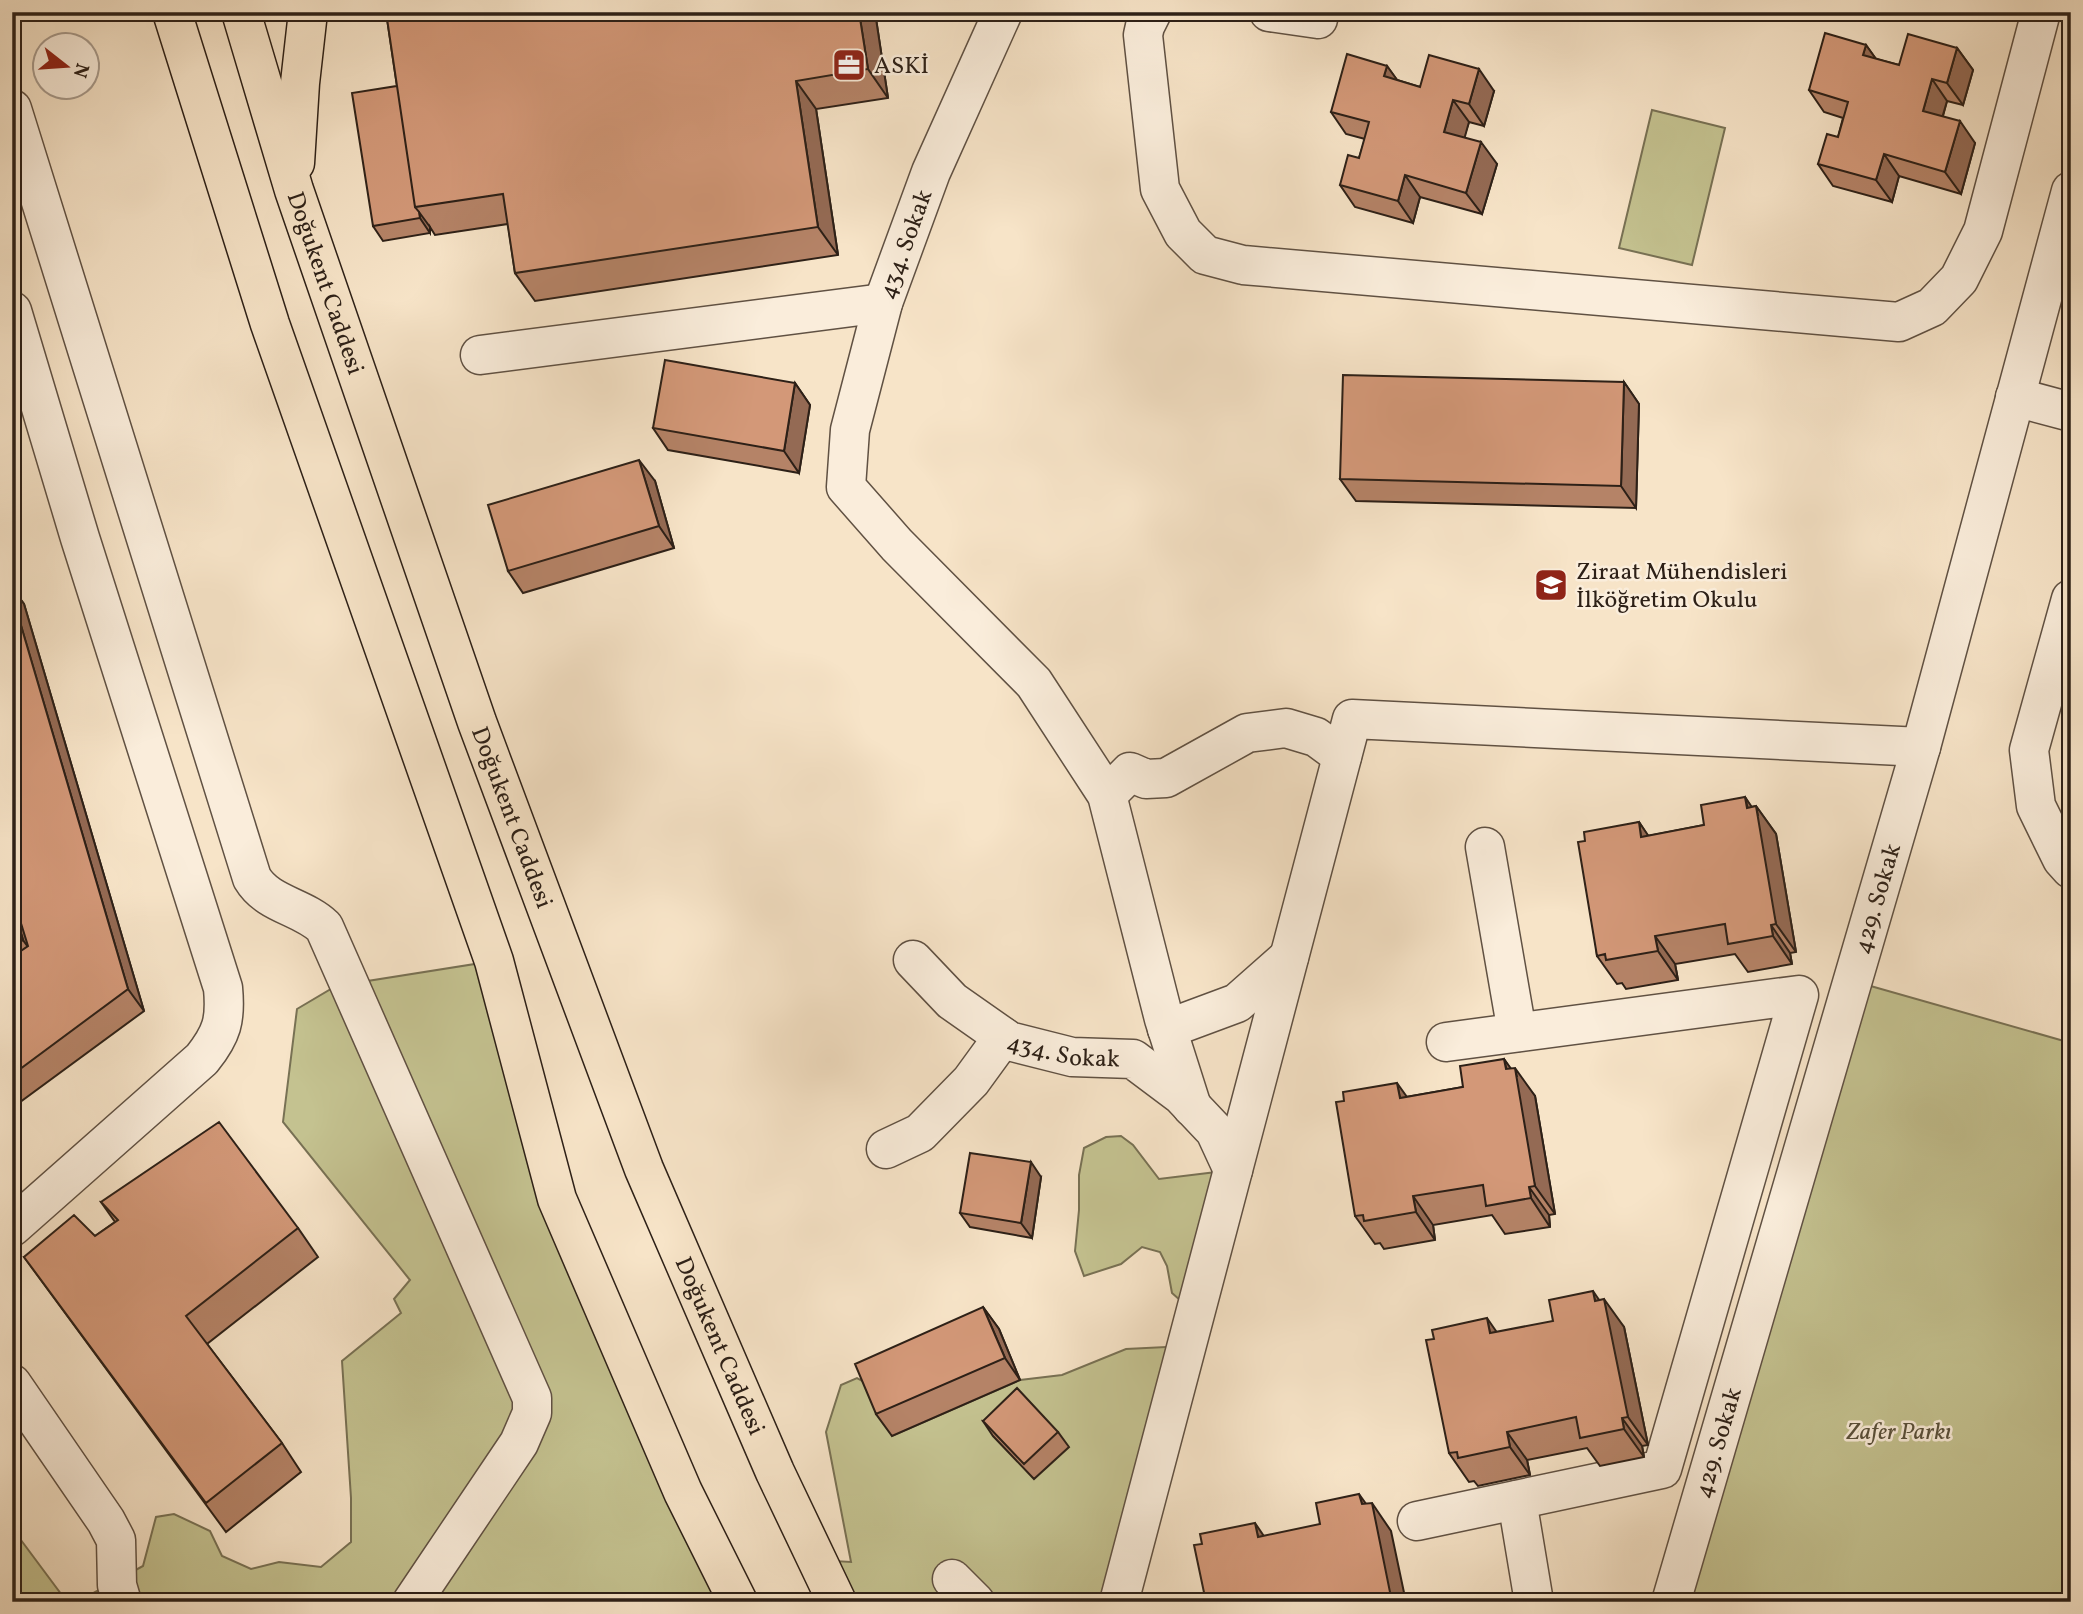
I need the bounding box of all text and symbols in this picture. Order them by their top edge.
north arrow [32,32,102,102]
office icon: ASKİ [830,46,868,84]
place label: ASKİ [874,50,929,84]
text: N [66,60,95,81]
street label: 434. Sokak [871,185,942,304]
street label: Doğukent Caddesi [277,188,371,380]
place label: Ziraat Mühendisleri İlköğretim Okulu [1576,556,1787,618]
school or university icon: Ziraat Mühendisleri İlköğretim Okulu [1532,566,1570,604]
street label: Doğukent Caddesi [461,722,560,914]
street label: 429. Sokak [1846,840,1911,958]
street label: 434. Sokak [1003,1026,1120,1078]
street label: Doğukent Caddesi [665,1252,772,1441]
street label: 429. Sokak [1687,1384,1752,1503]
park label: Zafer Parkı [1846,1416,1951,1450]

